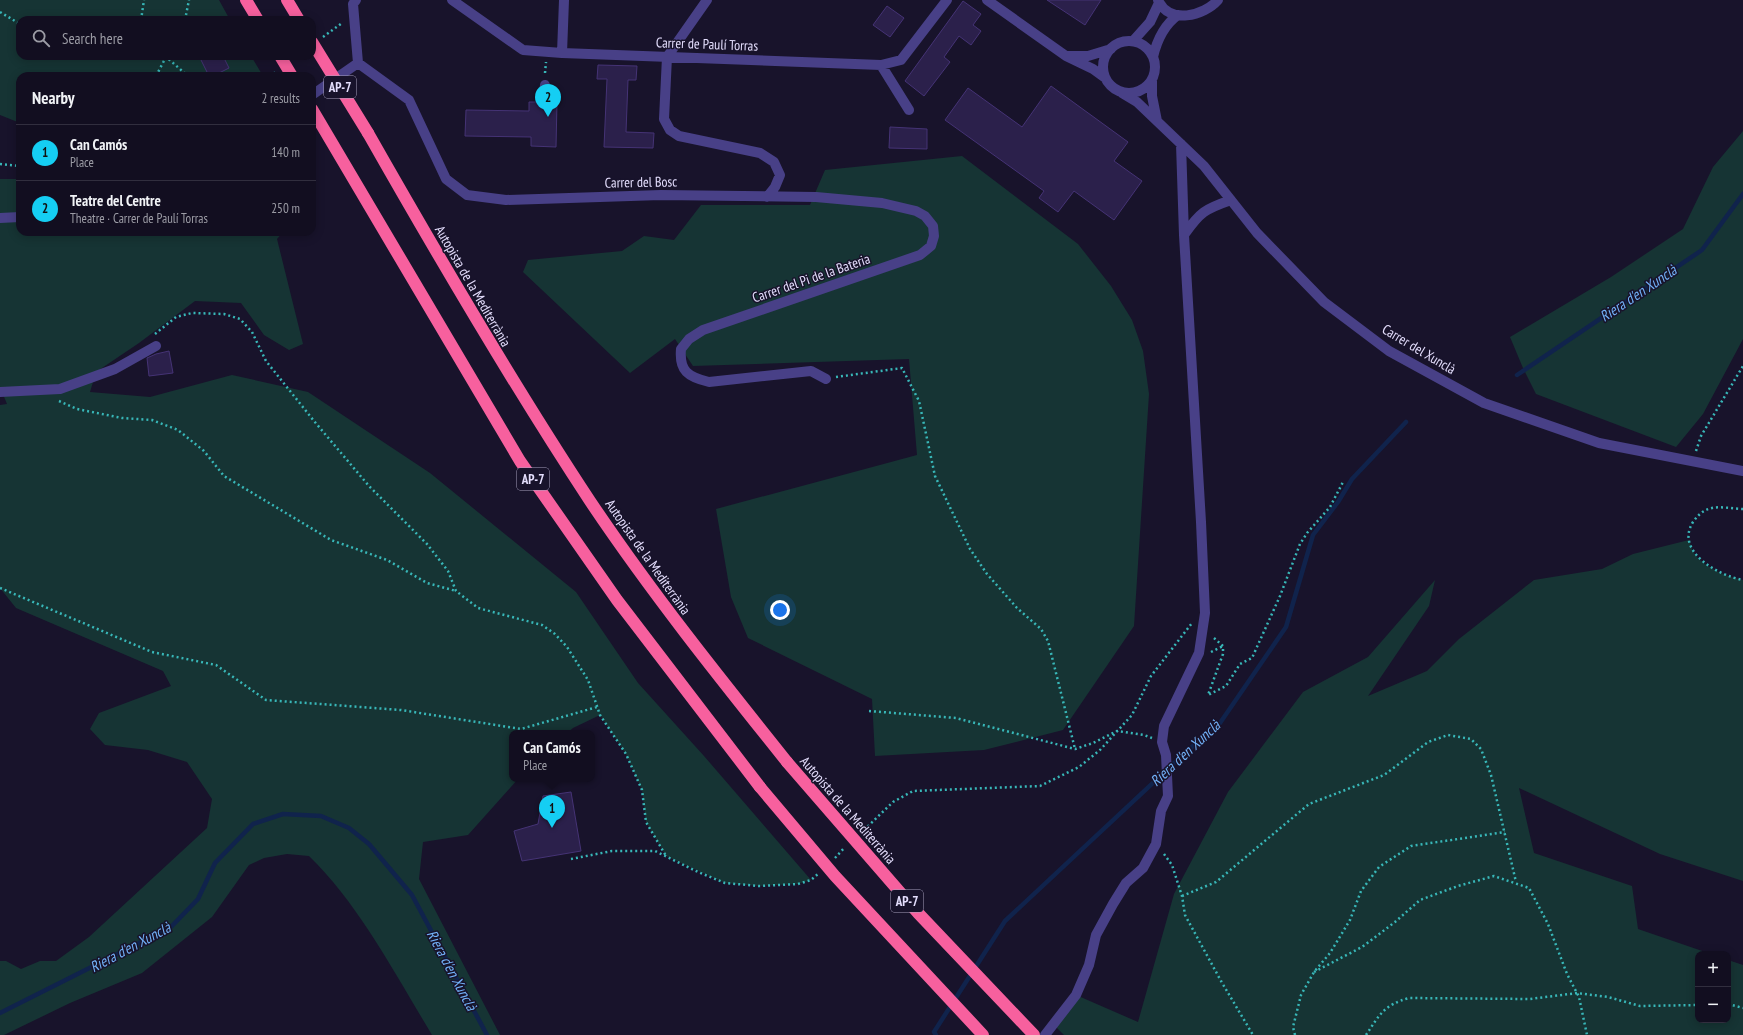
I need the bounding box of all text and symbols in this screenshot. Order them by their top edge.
search box [16,16,316,60]
icon: search [30,27,52,49]
text: Search here [62,29,123,48]
street label: Carrer de Paulí Torras [656,33,759,55]
road number: AP-7 [324,76,356,98]
pin: 2 [535,84,561,117]
text: Nearby [32,87,75,109]
text: 2 results [261,90,300,107]
text: Can Camós [70,135,127,154]
text: 1 [42,144,48,161]
text: 140 m [271,144,300,161]
text: Place [70,154,94,171]
street label: Carrer del Bosc [605,172,677,192]
text: Teatre del Centre [70,191,161,210]
text: 2 [42,200,48,217]
text: 250 m [271,200,300,217]
text: Theatre · Carrer de Paulí Torras [70,210,208,227]
street label: Autopista de la Mediterrània [431,222,515,350]
street label: Carrer del Pi de la Bateria [750,249,872,307]
water label: Riera d'en Xunclà [1596,260,1681,326]
street label: Carrer del Xunclà [1379,320,1459,378]
road number: AP-7 [517,468,549,490]
street label: Autopista de la Mediterrània [601,496,695,618]
your location [770,600,790,620]
water label: Riera d'en Xunclà [1146,715,1225,790]
popup [509,730,595,782]
text: Can Camós [523,738,581,757]
street label: Autopista de la Mediterrània [796,752,900,868]
text: Place [523,757,547,774]
pin: 1 [539,795,565,828]
road number: AP-7 [891,890,923,912]
water label: Riera d'en Xunclà [86,917,174,976]
water label: Riera d'en Xunclà [423,926,482,1014]
map controls [1695,951,1731,1023]
button: + [1695,951,1731,987]
button: − [1695,987,1731,1023]

